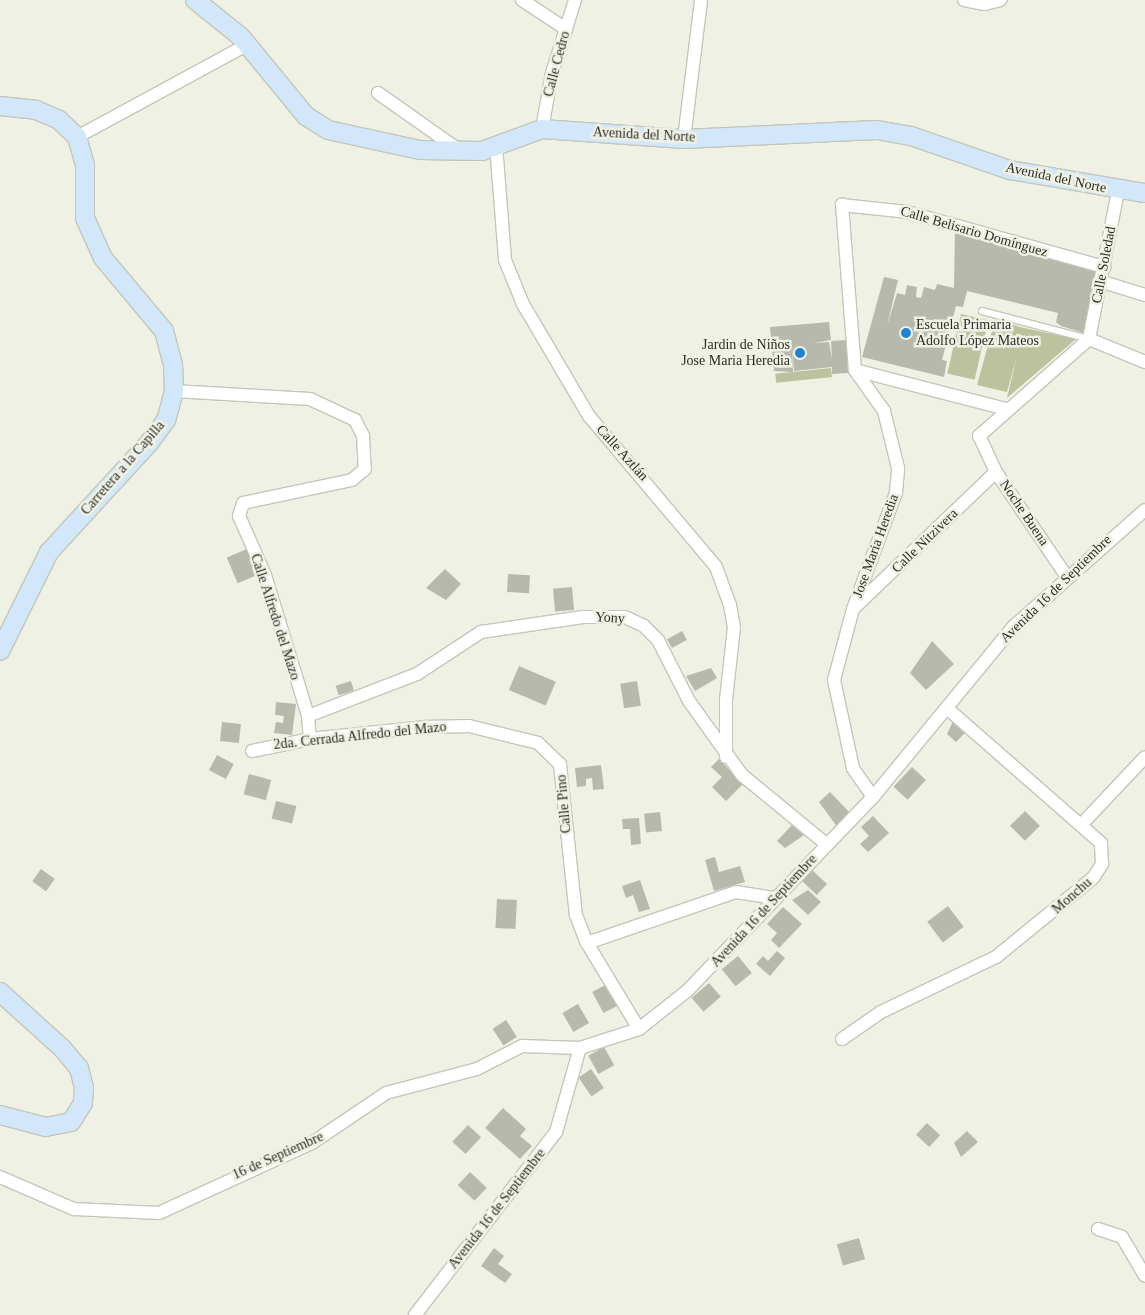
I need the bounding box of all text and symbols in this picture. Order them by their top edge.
street label: Calle Cedro [540,29,574,99]
street label: Avenida del Norte [592,124,696,146]
street label: Avenida del Norte [1004,159,1108,197]
street label: Calle Belisario Domínguez [898,203,1050,261]
street label: Calle Soledad [1088,225,1120,305]
place label: Escuela Primaria Adolfo López Mateos [916,317,1039,350]
marker: Escuela Primaria Adolfo López Mateos [900,327,912,339]
place label: Jardin de Niños Jose Maria Heredia [681,337,790,370]
marker: Jardin de Niños Jose Maria Heredia [794,347,806,359]
street label: Carretera a la Capilla [78,417,168,519]
street label: Calle Aztlán [592,421,652,485]
street label: Noche Buena [996,477,1052,549]
street label: Jose Maria Heredia [849,492,903,600]
street label: Calle Nitzivera [889,505,961,577]
street label: Avenida 16 de Septiembre [997,532,1115,646]
street label: Calle Alfredo del Mazo [247,551,303,683]
street label: Yony [595,609,625,627]
street label: 2da. Cerrada Alfredo del Mazo [272,719,448,753]
street label: Calle Pino [553,774,575,834]
street label: Avenida 16 de Septiembre [707,851,821,971]
street label: Monchu [1049,874,1095,918]
street label: 16 de Septiembre [230,1128,326,1184]
street label: Avenida 16 de Septiembre [445,1146,549,1272]

